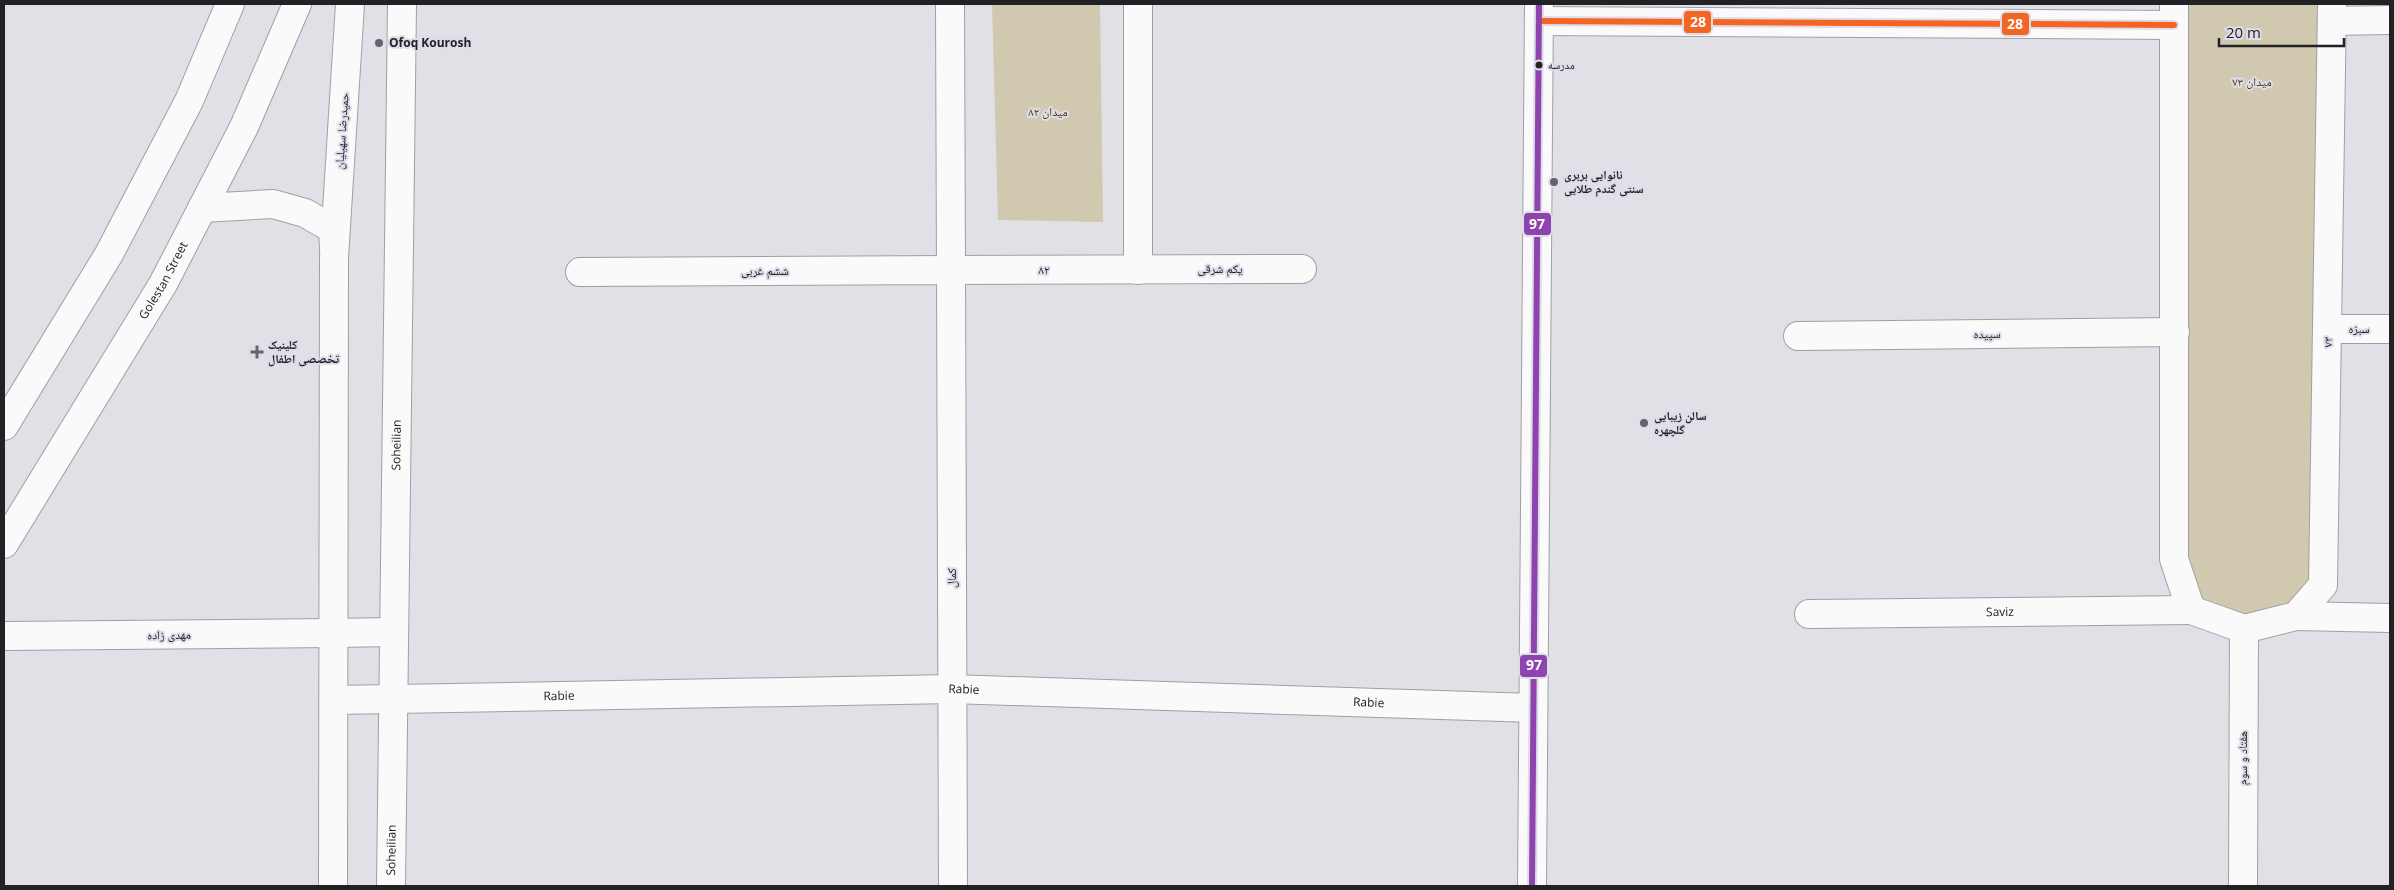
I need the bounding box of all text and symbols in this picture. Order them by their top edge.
line badge: 28 [1683,10,1712,34]
text: 28 [1690,12,1706,31]
line badge: 28 [2001,12,2030,36]
text: 28 [2007,14,2023,33]
scale bar [2219,15,2344,47]
text: 20 m [2226,22,2261,42]
place label: Ofoq Kourosh [389,34,471,51]
marker: Ofoq Kourosh [373,37,385,49]
place label: مدرسه [1548,57,1575,72]
marker: مدرسه [1534,60,1544,70]
park label: میدان ۷۳ [2232,73,2272,90]
street label: حمیدرضا سهیلیان [330,92,353,170]
park label: میدان ۸۲ [1028,103,1068,120]
place label: نانوایی بربری سنتی گندم طلایی [1564,166,1644,197]
marker: نانوایی بربری سنتی گندم طلایی [1548,176,1560,188]
line badge: 97 [1523,212,1552,236]
text: 97 [1529,214,1545,233]
street label: Golestan Street [134,239,191,322]
street label: یکم شرقی [1197,260,1243,277]
street label: ۸۲ [1039,261,1049,278]
street label: ششم غربی [741,262,789,279]
street label: سبزه [2348,320,2370,337]
street label: سپیده [1973,325,2001,342]
place label: کلینیک تخصصی اطفال [268,336,340,367]
street label: ۷۳ [2319,336,2336,348]
marker: کلینیک تخصصی اطفال [250,345,264,359]
place label: سالن زیبایی گلچهره [1654,407,1707,438]
marker: سالن زیبایی گلچهره [1638,417,1650,429]
street label: Soheilian [387,419,405,471]
street label: کمال [943,568,960,588]
street label: Saviz [1986,603,2014,620]
street label: مهدی زاده [147,626,191,643]
line badge: 97 [1519,654,1548,678]
text: 97 [1526,655,1542,674]
street label: Rabie [948,680,980,698]
street label: Rabie [543,687,575,704]
street label: Rabie [1353,693,1385,711]
street label: هفتاد و سوم [2234,731,2251,785]
street label: Soheilian [382,824,400,876]

